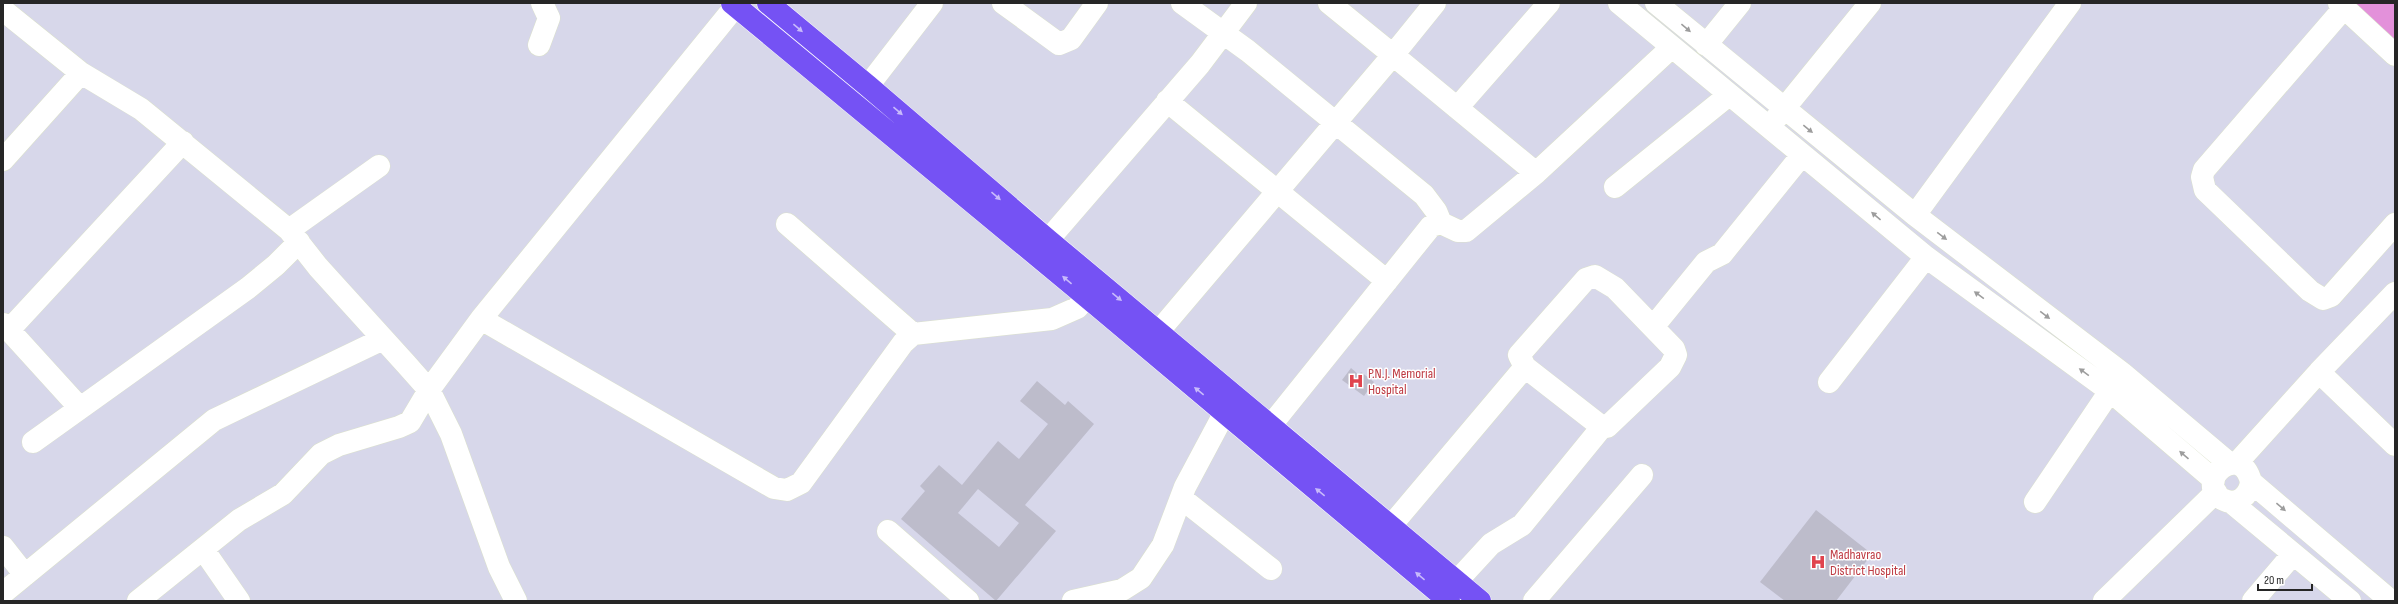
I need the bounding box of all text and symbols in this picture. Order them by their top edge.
one-way arrow [792,23,803,32]
one-way arrow [1680,24,1691,32]
one-way arrow [892,107,903,116]
one-way arrow [1802,124,1813,133]
one-way arrow [991,191,1001,200]
one-way arrow [1870,212,1881,221]
one-way arrow [1937,232,1948,240]
one-way arrow [1062,276,1073,285]
one-way arrow [1973,291,1984,300]
one-way arrow [1112,293,1123,302]
one-way arrow [2040,310,2051,319]
place label: P.N.J. Memorial Hospital [1368,365,1436,398]
one-way arrow [2078,368,2089,376]
hospital icon: P.N.J. Memorial Hospital [1347,372,1365,390]
one-way arrow [1193,386,1204,395]
one-way arrow [2179,450,2189,459]
one-way arrow [1315,488,1326,496]
one-way arrow [2275,503,2286,512]
place label: Madhavrao District Hospital [1830,546,1906,579]
hospital icon: Madhavrao District Hospital [1809,553,1827,571]
scale bar [2258,566,2312,592]
one-way arrow [1414,571,1425,580]
text: 20 m [2264,573,2284,588]

